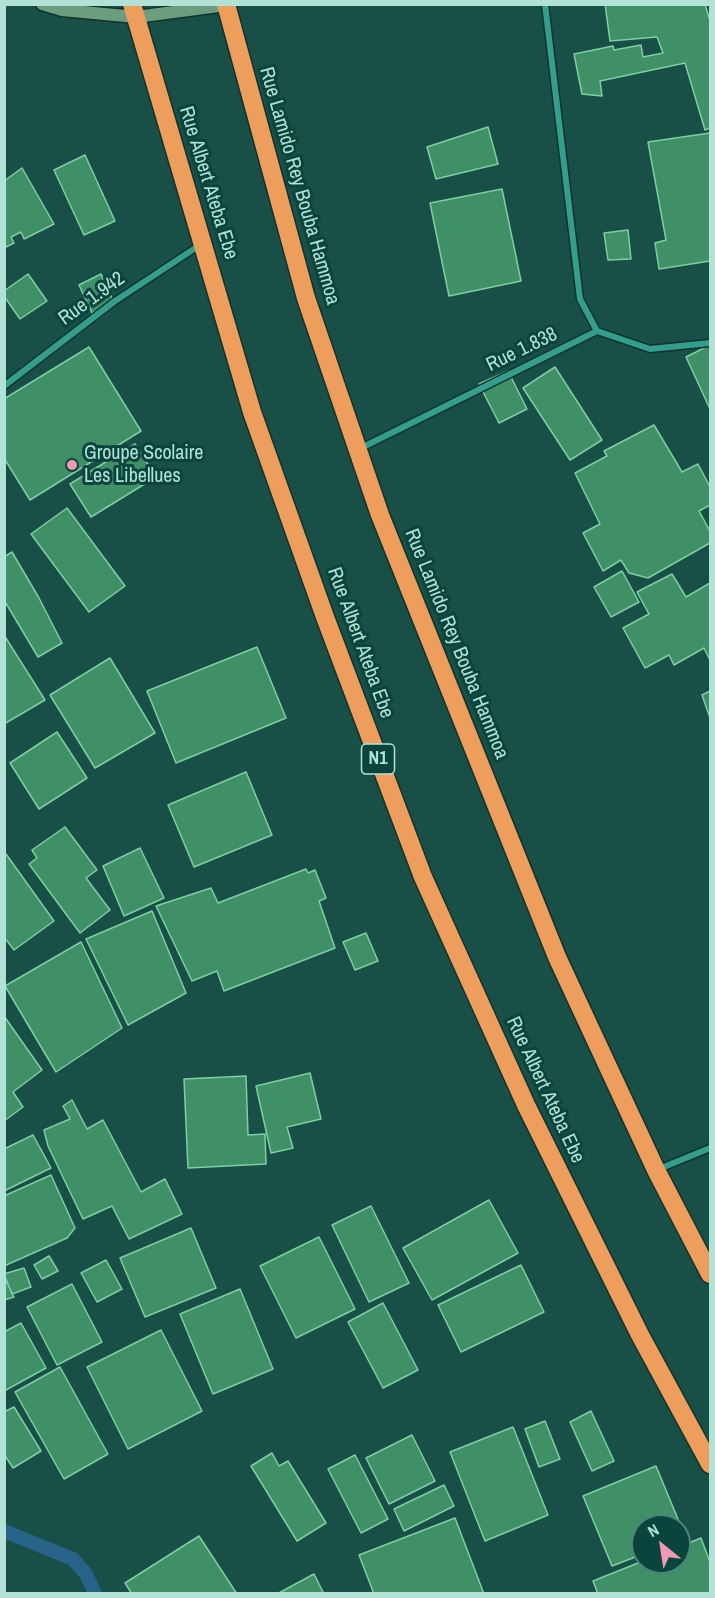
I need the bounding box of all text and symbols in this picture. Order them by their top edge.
street label: Rue Lamido Rey Bouba Hammoa [254,64,344,308]
street label: Rue Albert Ateba Ebe [173,104,243,262]
street label: Rue 1.942 [54,267,130,331]
street label: Rue 1.838 [483,323,561,377]
place label: Groupe Scolaire Les Libellues [84,442,203,489]
marker: Groupe Scolaire Les Libellues [65,458,79,472]
street label: Rue Lamido Rey Bouba Hammoa [399,525,513,763]
street label: Rue Albert Ateba Ebe [322,564,398,722]
road number: N1 [362,744,394,774]
street label: Rue Albert Ateba Ebe [501,1013,589,1167]
north arrow [631,1514,691,1574]
text: N [643,1518,663,1542]

